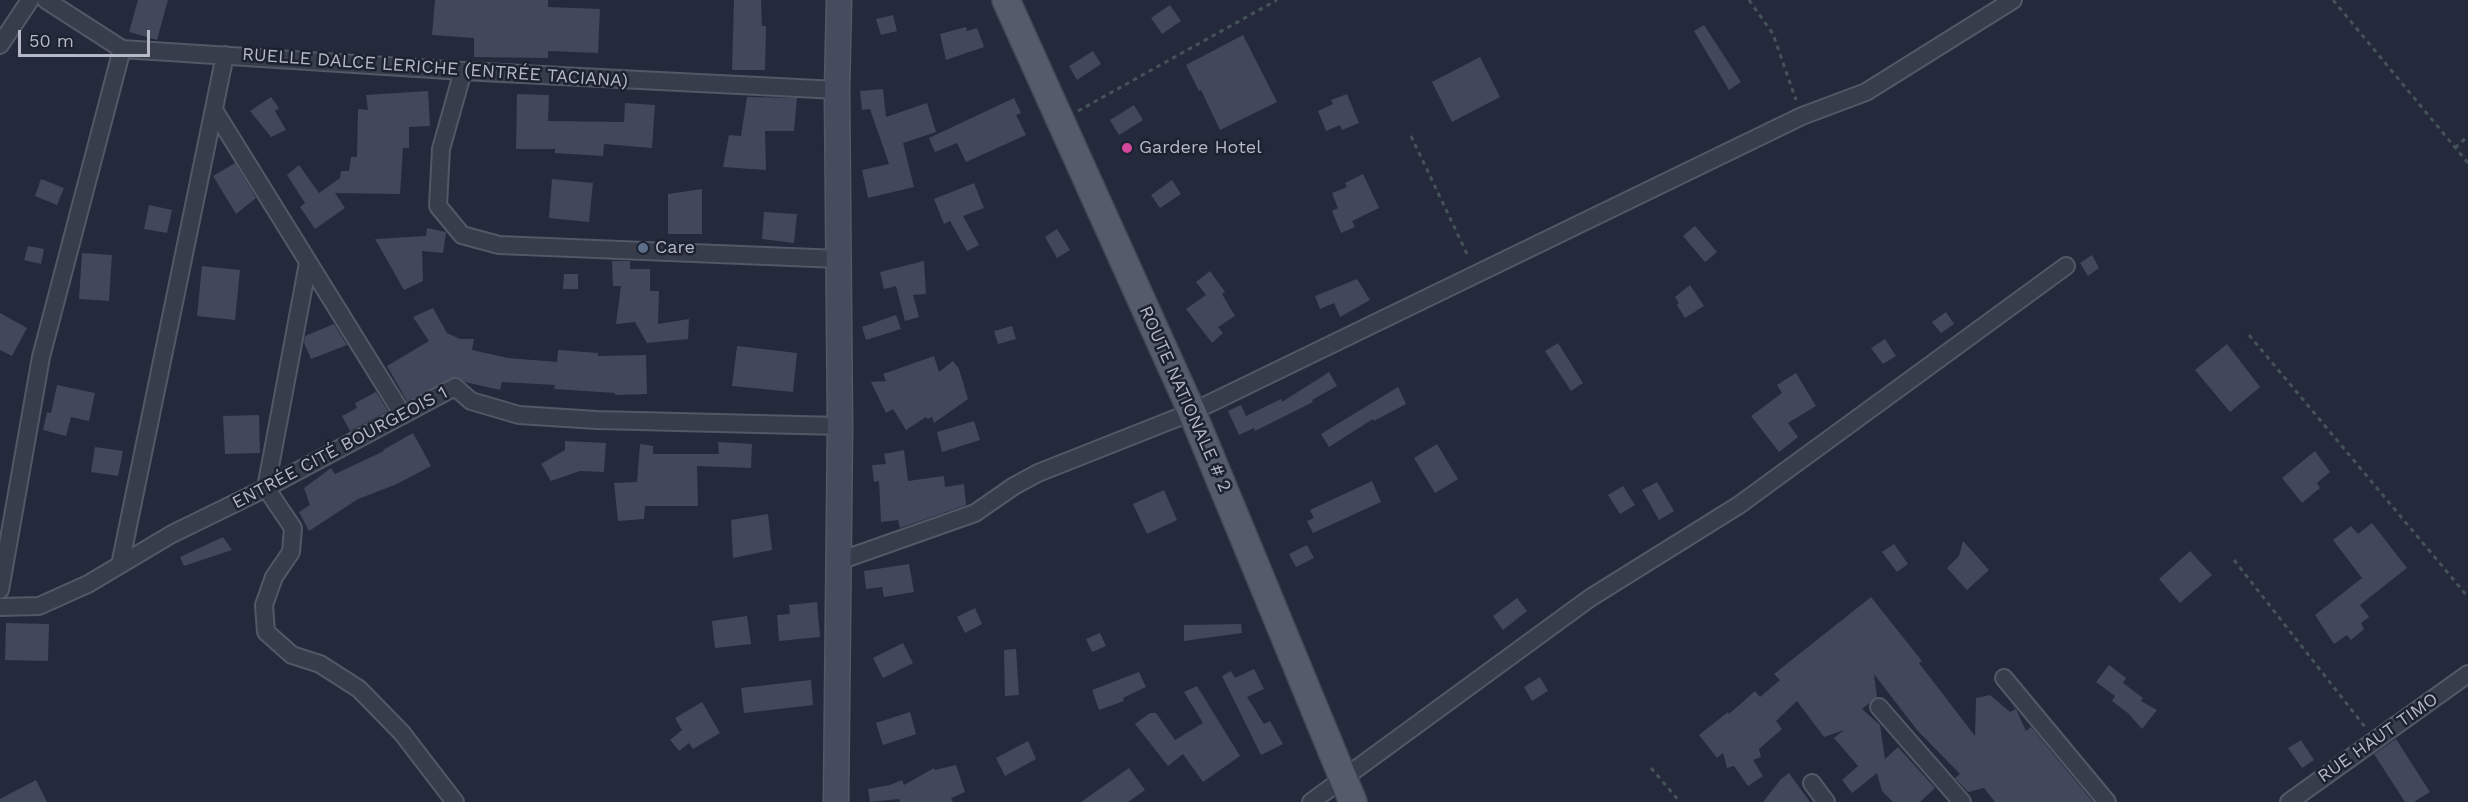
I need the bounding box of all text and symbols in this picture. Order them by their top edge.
scale bar [21,18,153,56]
text: 50 m [29,30,74,51]
street label: RUELLE DALCE LERICHE (ENTRÉE TACIANA) [241,44,629,92]
place label: Gardere Hotel [1139,137,1262,159]
marker: Gardere Hotel [1120,141,1134,155]
place label: Care [655,237,695,259]
marker: Care [636,241,650,255]
street label: ROUTE NATIONALE # 2 [1134,303,1236,495]
street label: ENTRÉE CITÉ BOURGEOIS 1 [229,382,451,514]
street label: RUE HAUT TIMO [2314,688,2442,788]

